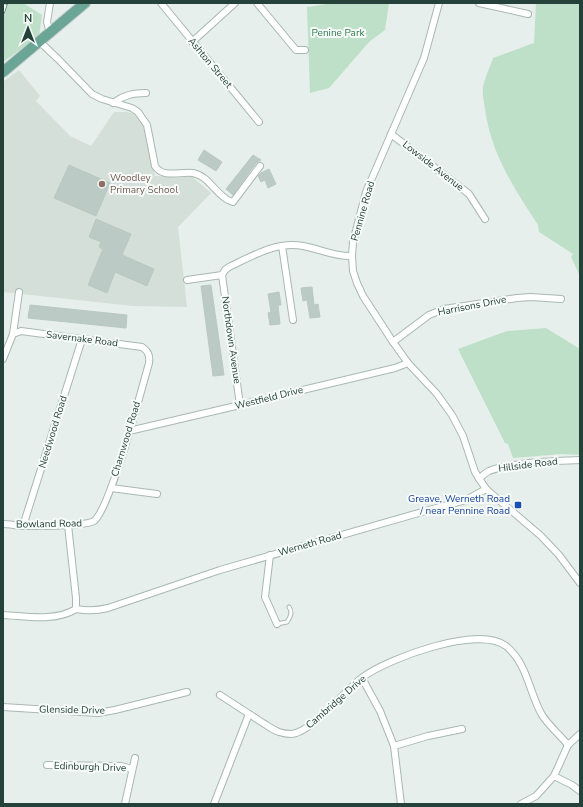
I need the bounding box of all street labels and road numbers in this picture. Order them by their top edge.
street label: Ashton Street [185,35,236,92]
street label: Lowside Avenue [400,138,466,194]
street label: Pennine Road [348,179,378,243]
street label: Harrisons Drive [437,292,507,320]
street label: Northdown Avenue [218,295,244,385]
street label: Savernake Road [45,328,119,350]
street label: Westfield Drive [233,383,305,413]
street label: Needwood Road [35,394,71,470]
street label: Charnwood Road [108,399,144,478]
street label: Hillside Road [497,454,559,476]
street label: Bowland Road [16,516,82,532]
street label: Werneth Road [277,528,343,560]
street label: Cambridge Drive [303,672,369,732]
street label: Glenside Drive [39,702,105,718]
street label: Edinburgh Drive [54,759,126,775]

